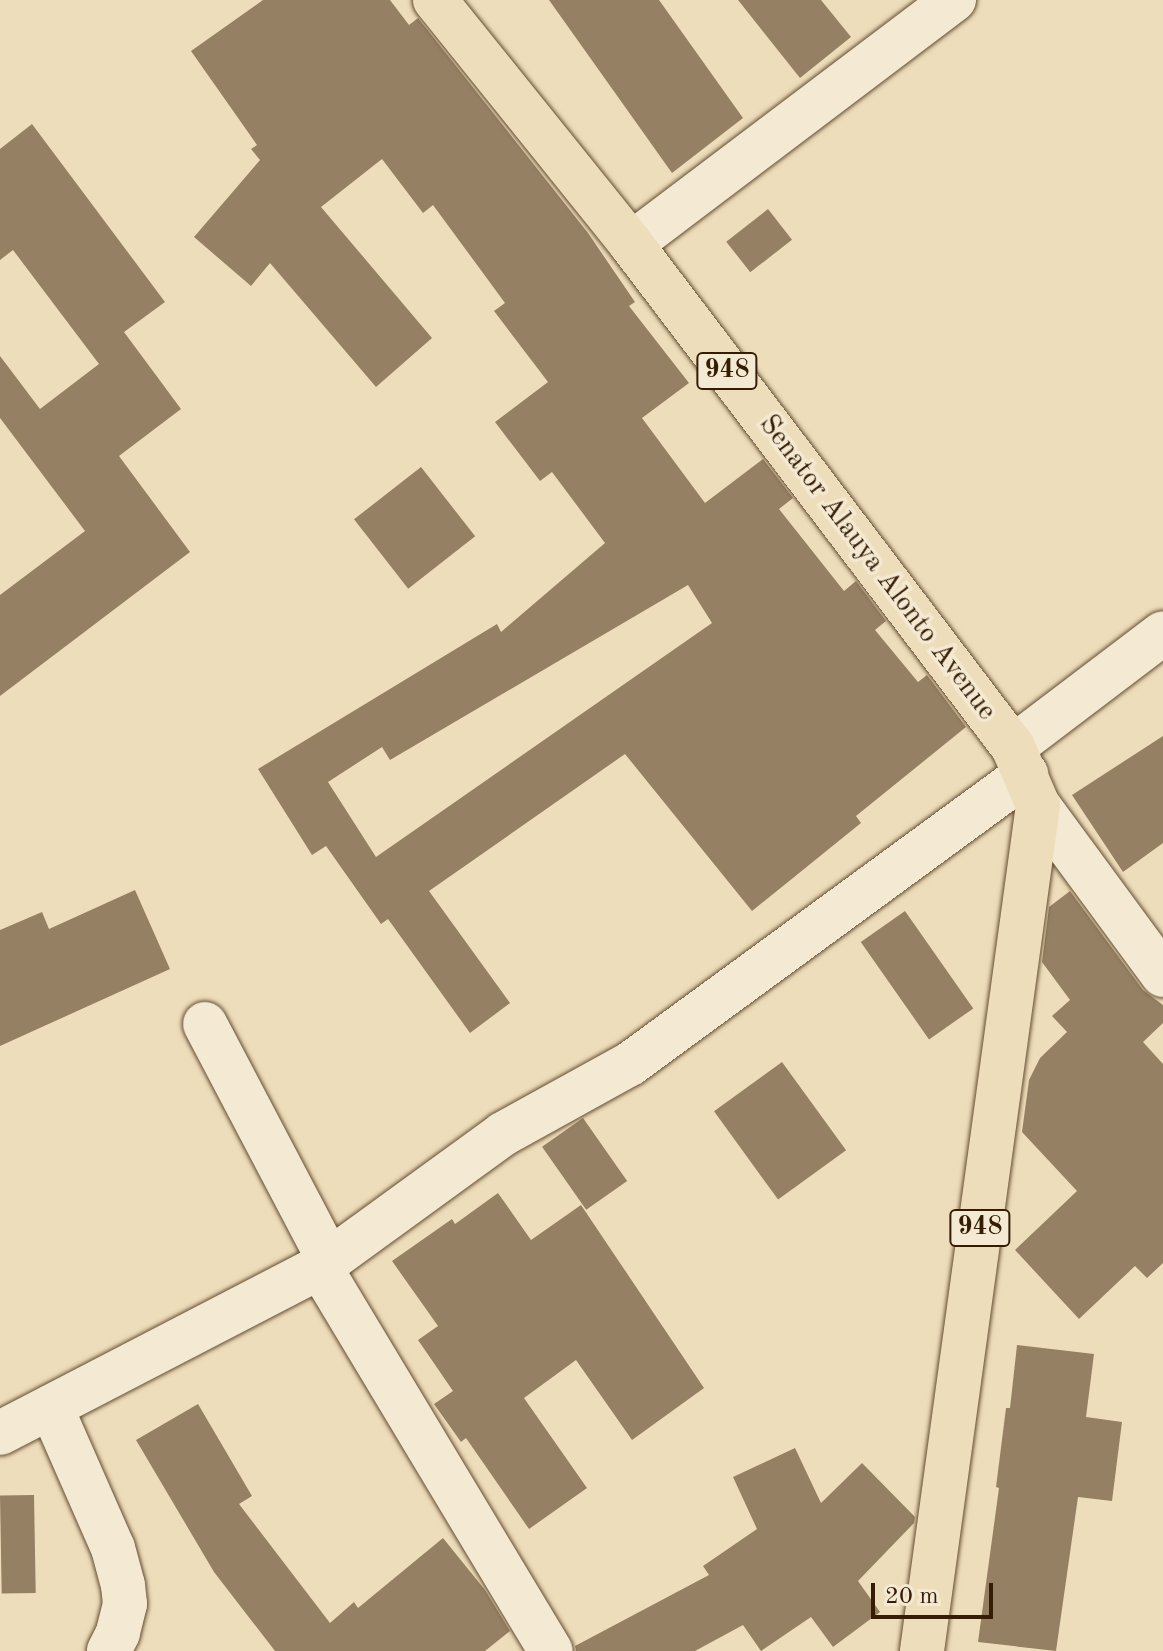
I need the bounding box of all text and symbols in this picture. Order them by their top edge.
road number: 948 [695,349,759,393]
street label: Senator Alauya Alonto Avenue [751,409,1003,727]
road number: 948 [948,1206,1012,1250]
scale bar [875,1567,997,1617]
text: 20 m [885,1585,939,1609]

